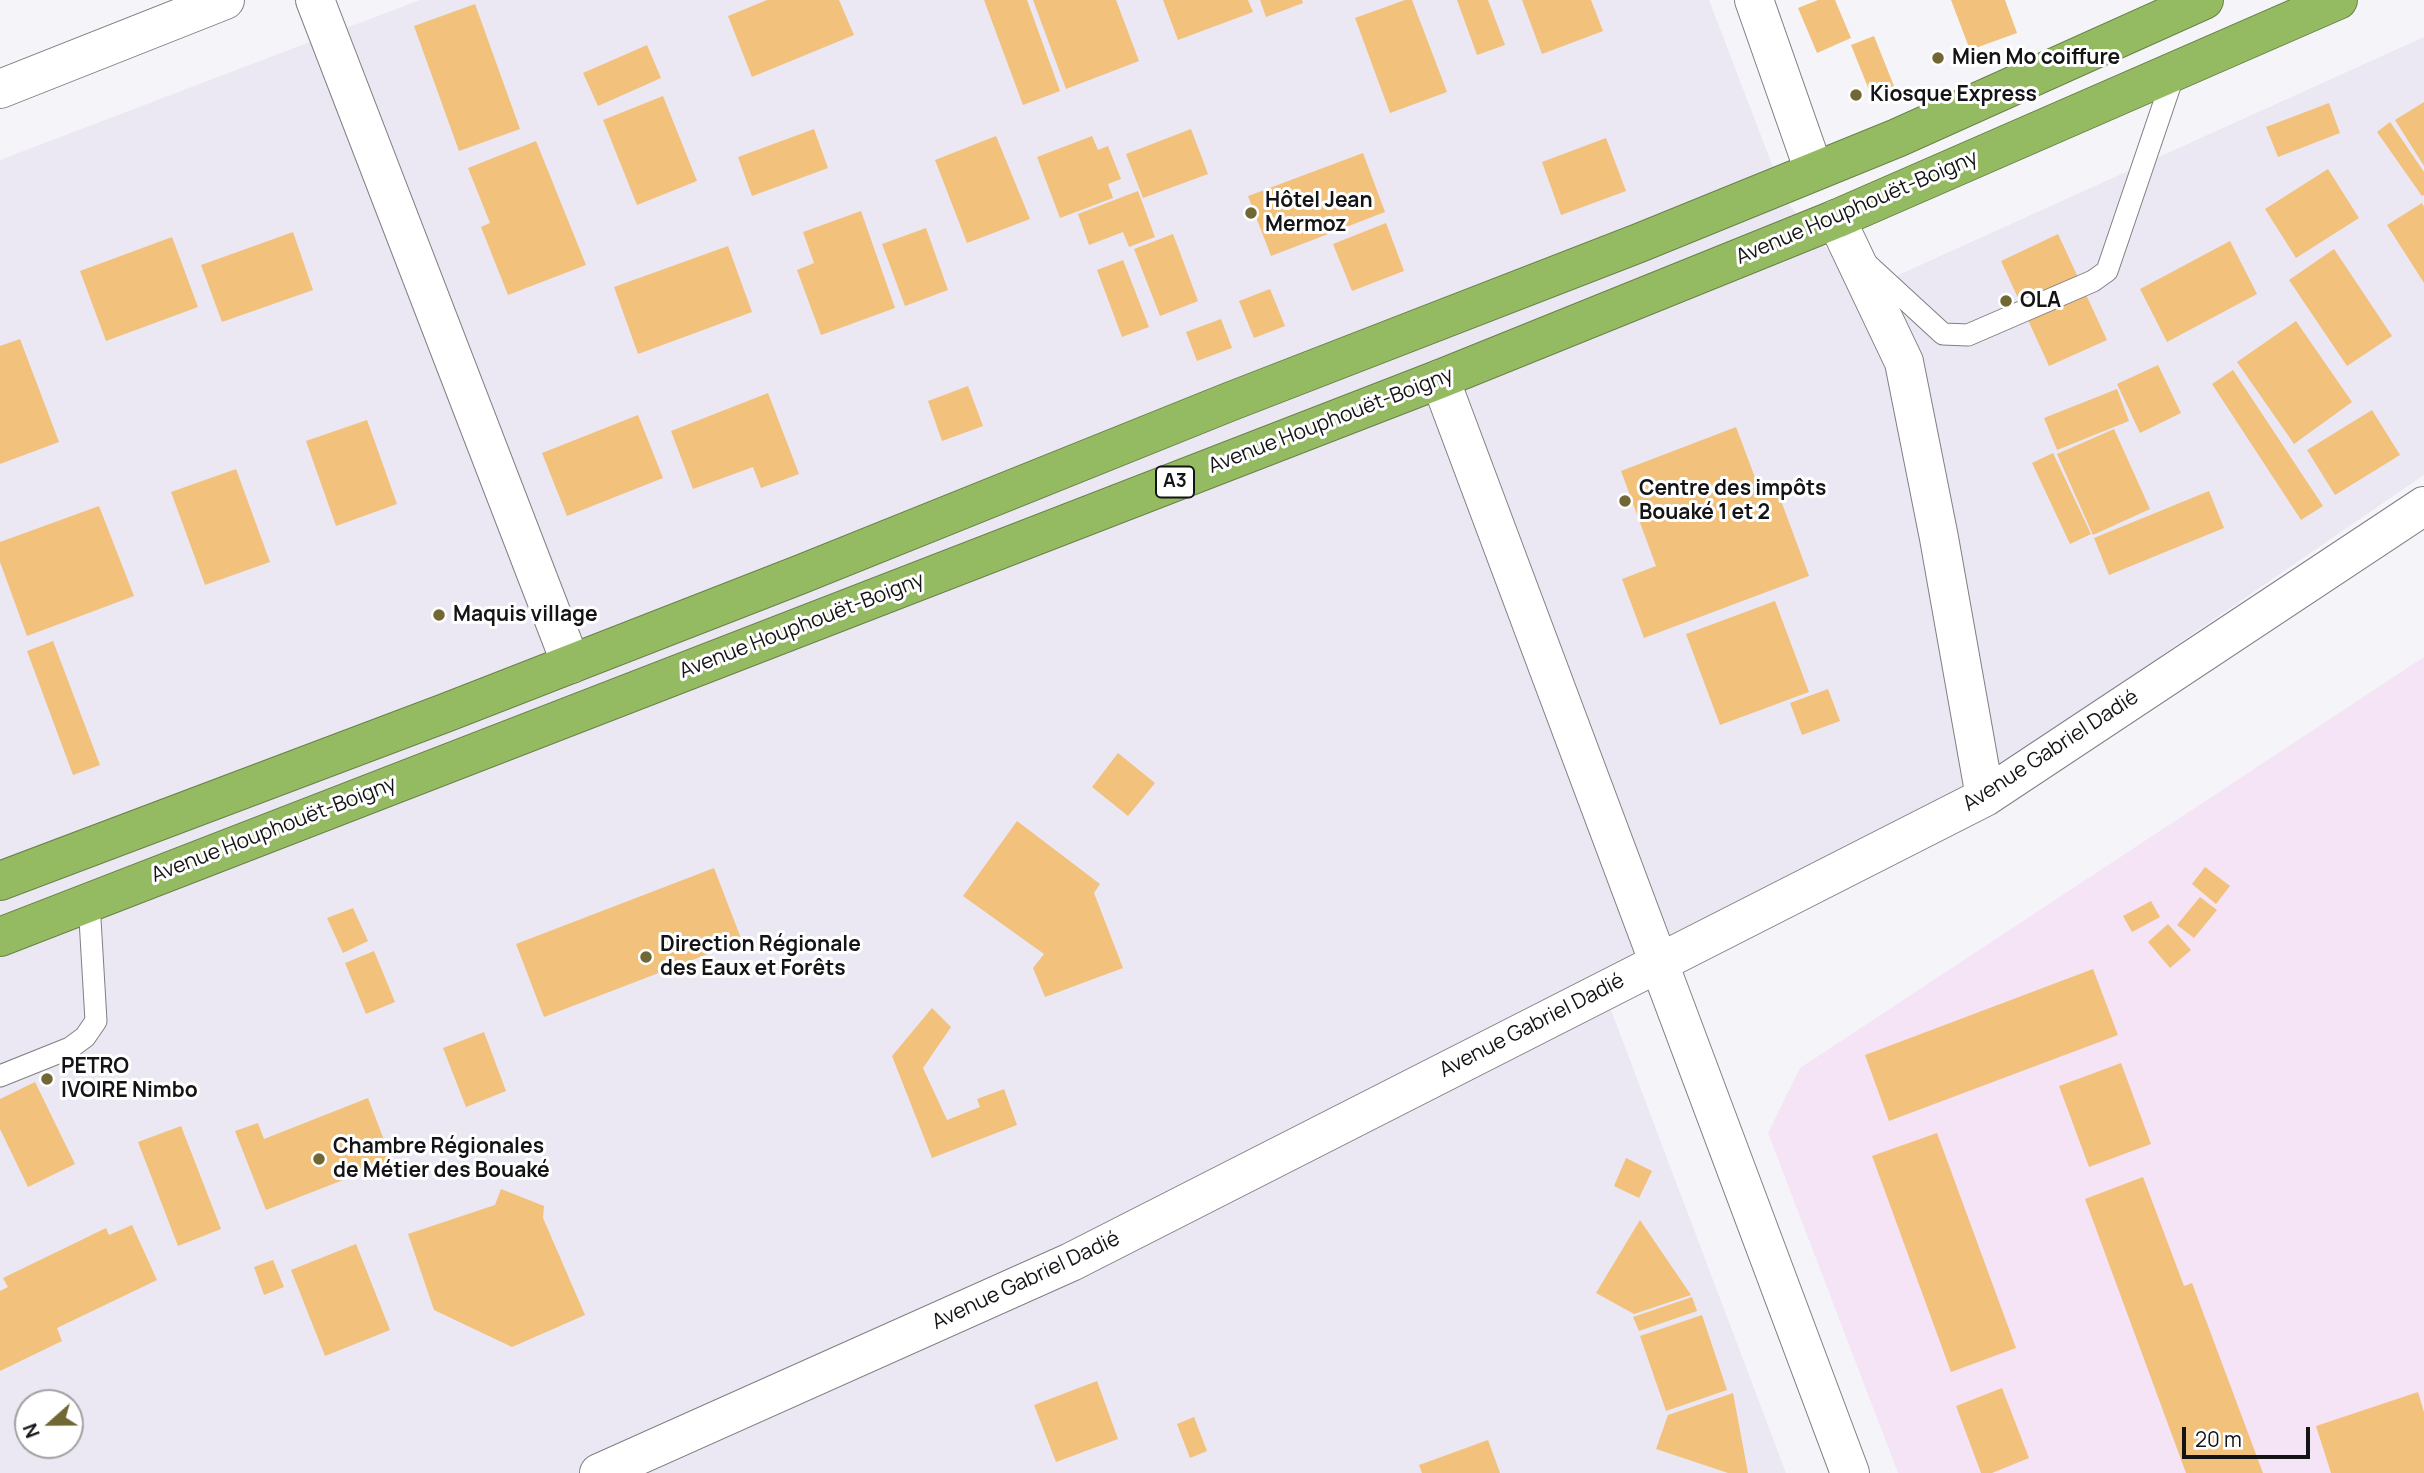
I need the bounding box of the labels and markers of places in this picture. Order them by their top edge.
place label: Mien Mo coiffure [1952,45,2120,71]
marker: Mien Mo coiffure [1930,50,1946,66]
place label: Kiosque Express [1870,82,2037,108]
marker: Kiosque Express [1848,87,1864,103]
place label: Hôtel Jean Mermoz [1265,188,1373,238]
marker: Hôtel Jean Mermoz [1243,205,1259,221]
place label: OLA [2020,288,2061,314]
marker: OLA [1998,293,2014,309]
place label: Centre des impôts Bouaké 1 et 2 [1639,476,1826,526]
marker: Centre des impôts Bouaké 1 et 2 [1617,493,1633,509]
place label: Maquis village [453,602,598,628]
marker: Maquis village [431,607,447,623]
place label: Direction Régionale des Eaux et Forêts [660,932,861,982]
marker: Direction Régionale des Eaux et Forêts [638,949,654,965]
place label: PETRO IVOIRE Nimbo [61,1054,198,1104]
marker: PETRO IVOIRE Nimbo [39,1071,55,1087]
place label: Chambre Régionales de Métier des Bouaké [333,1134,550,1184]
marker: Chambre Régionales de Métier des Bouaké [311,1151,327,1167]

